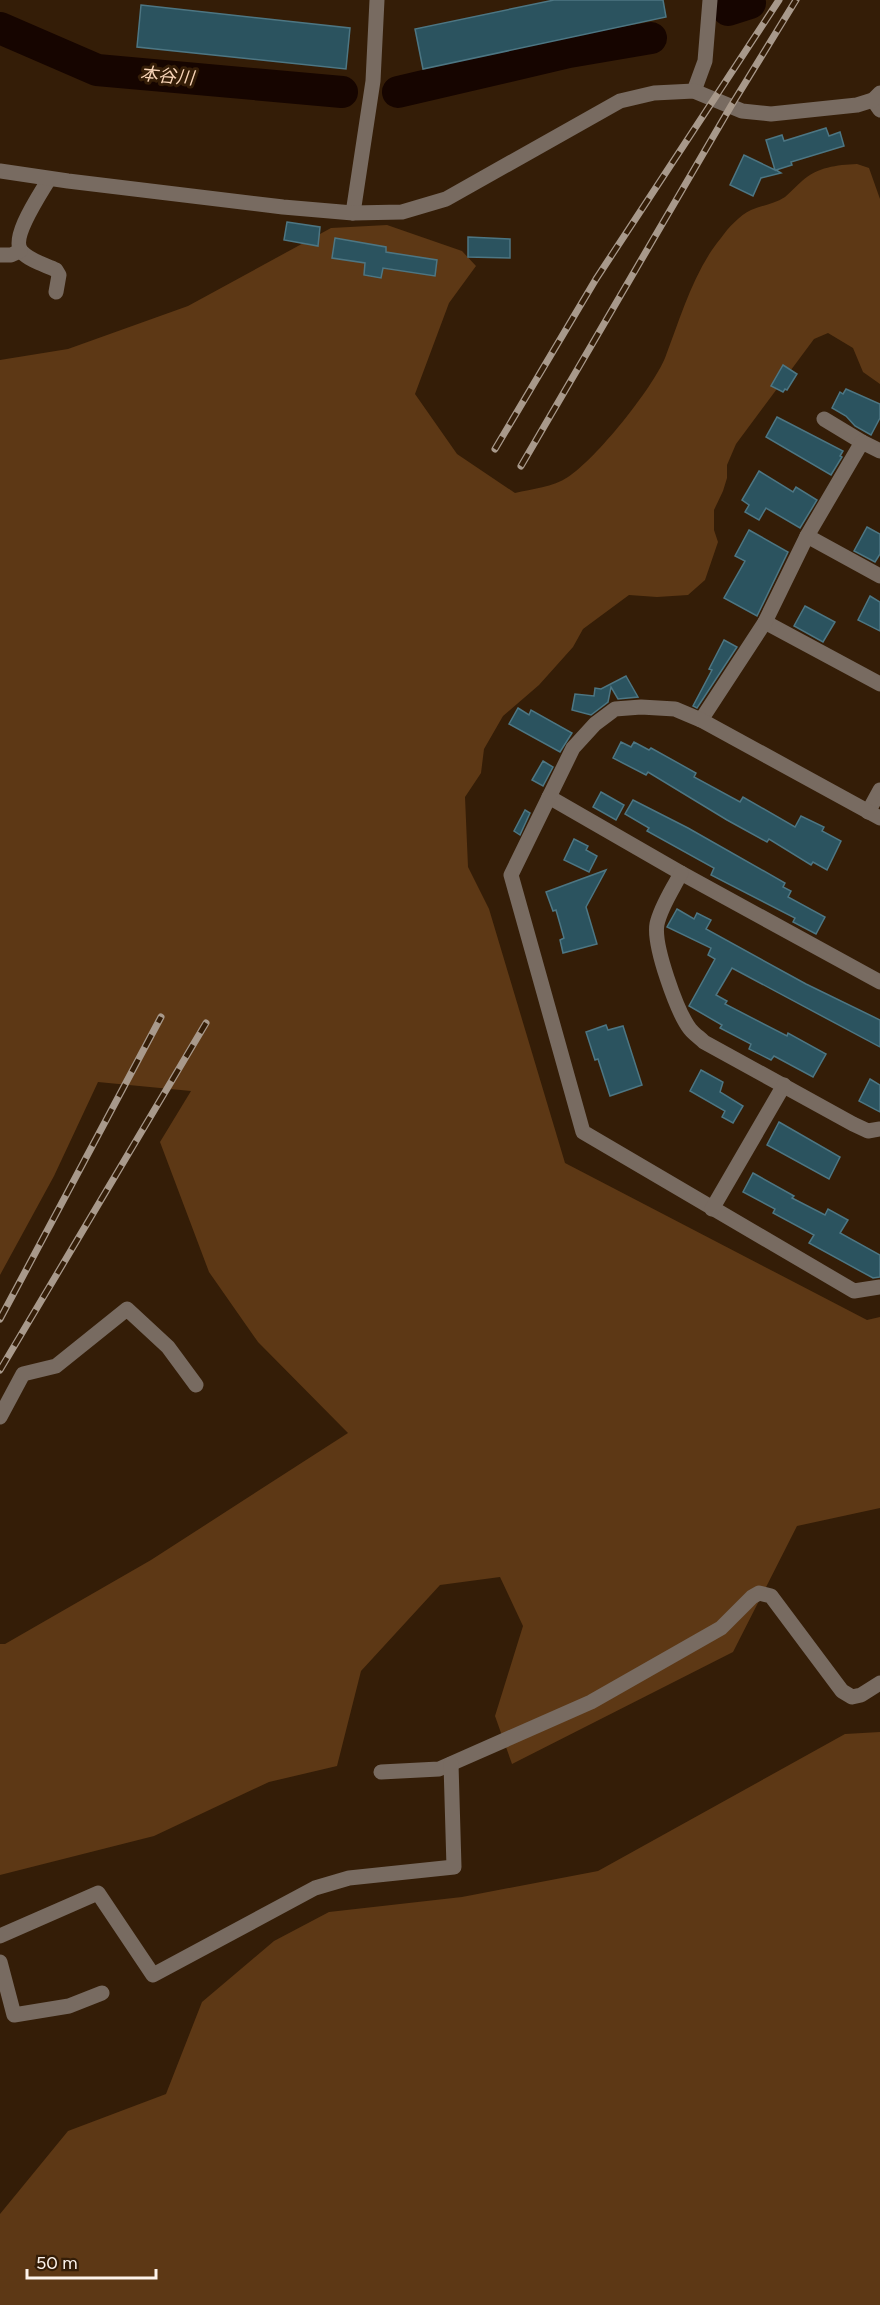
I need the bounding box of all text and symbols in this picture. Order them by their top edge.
water label: 本谷川 [139,63,197,89]
scale bar [27,2242,156,2280]
text: 50 m [36,2252,78,2274]

